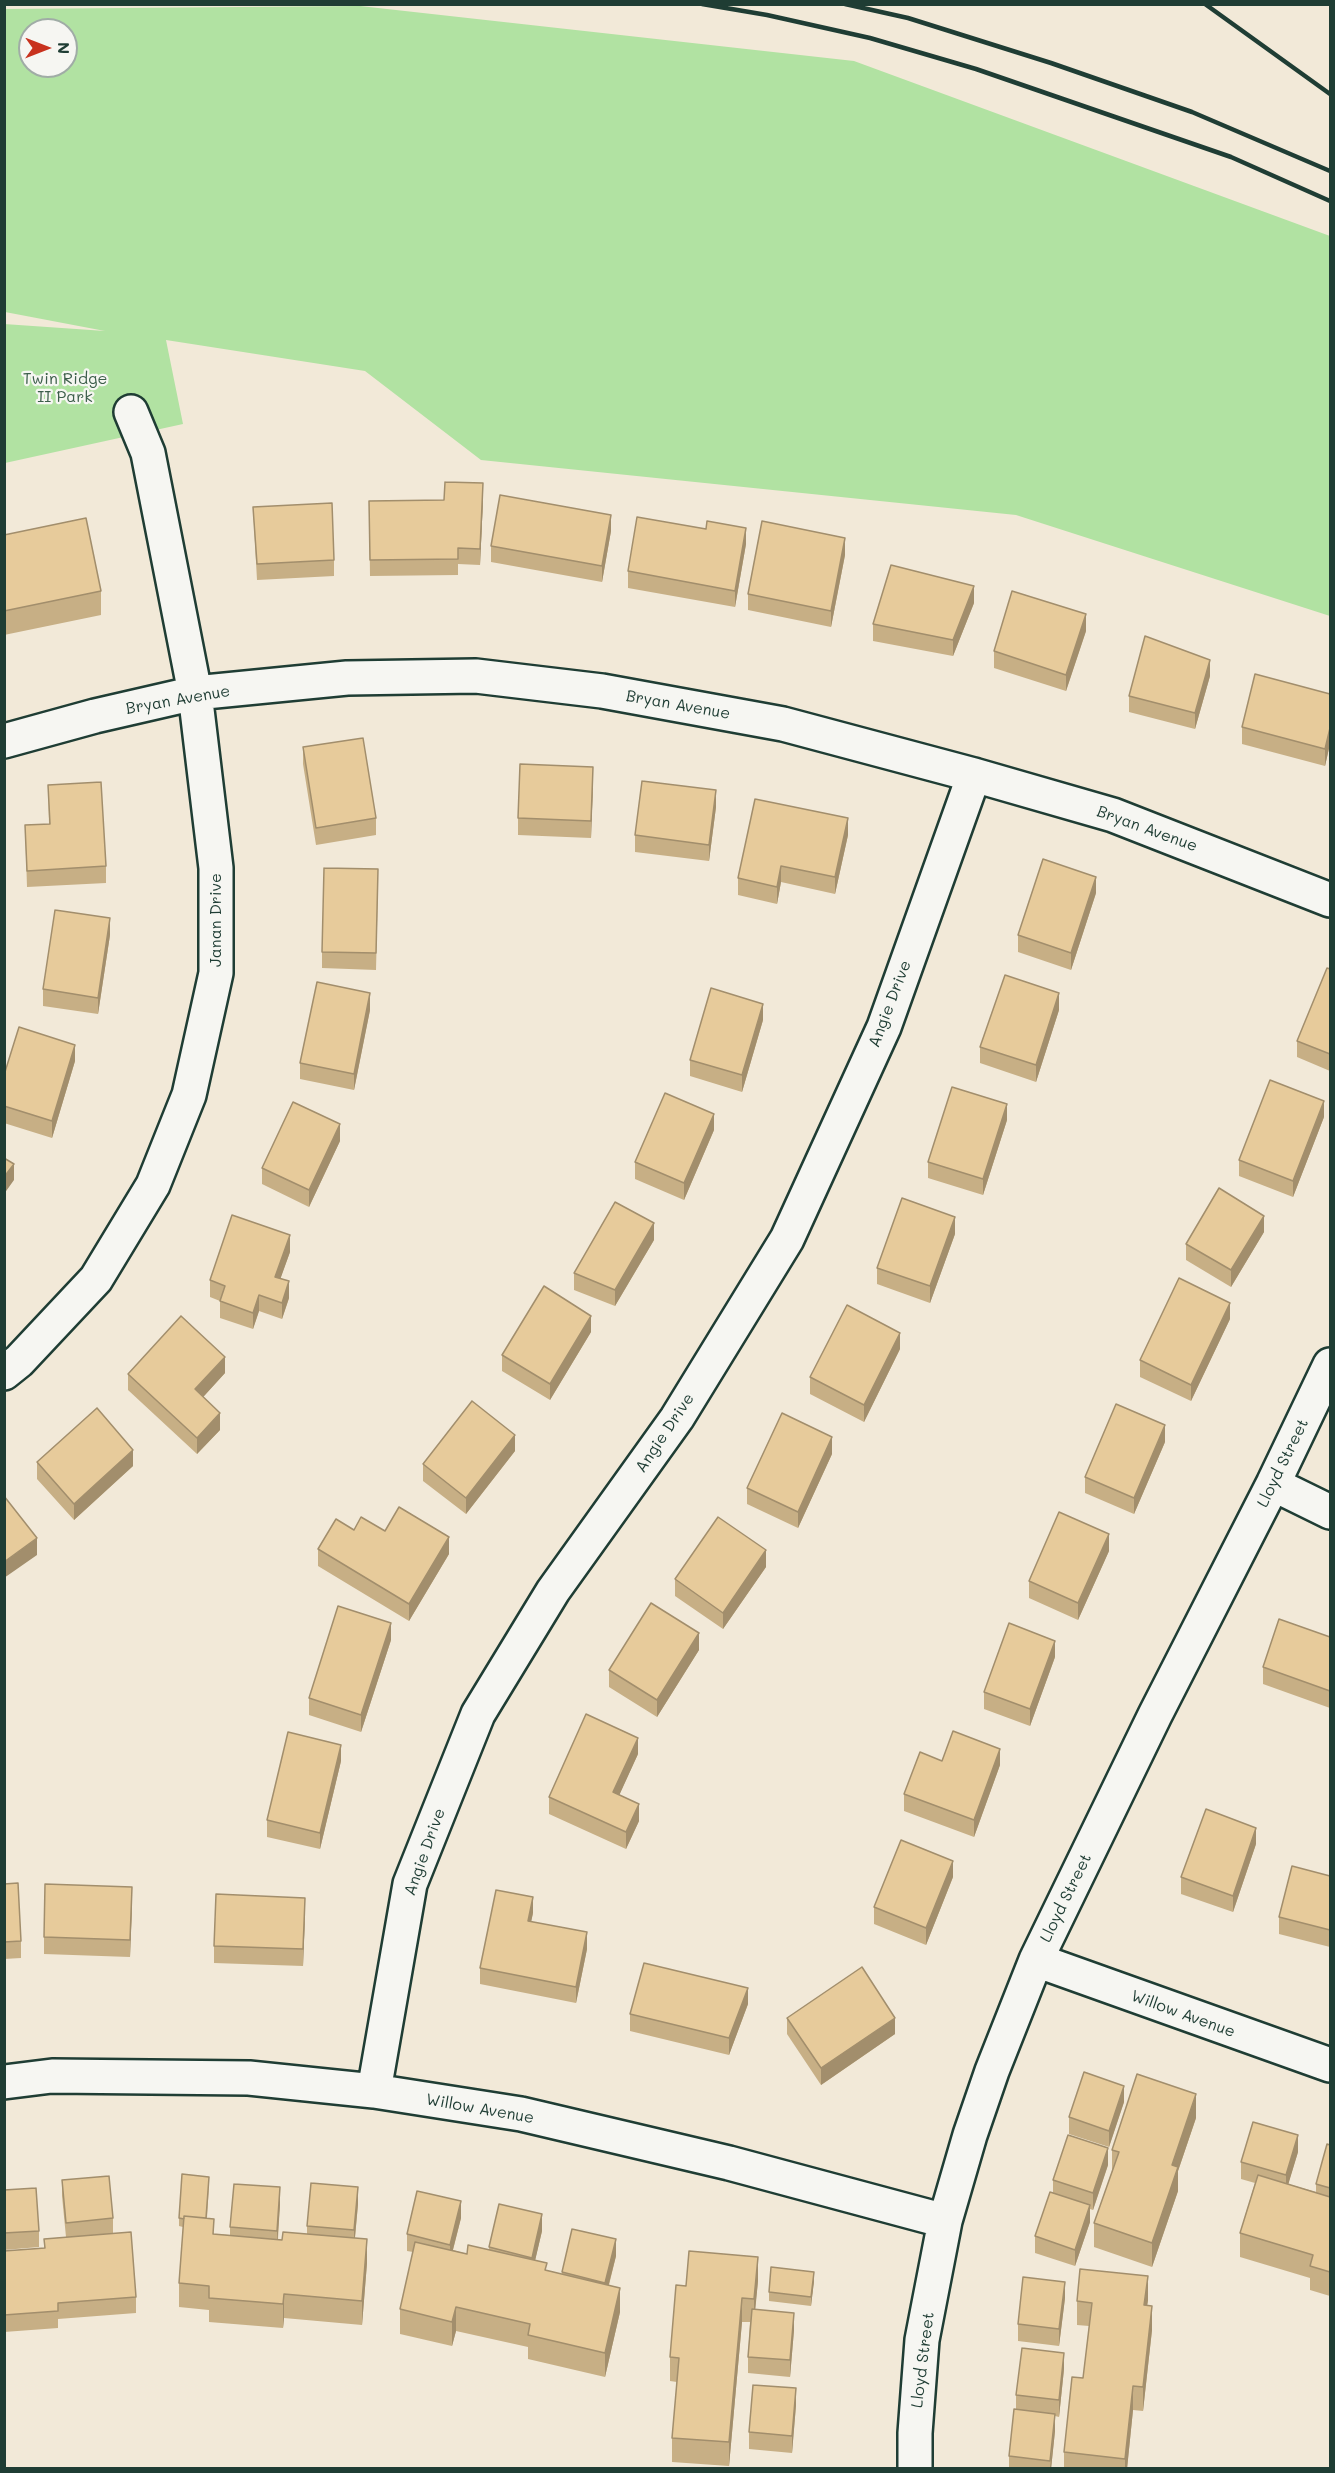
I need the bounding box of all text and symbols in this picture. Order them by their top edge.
north arrow [18,18,78,78]
text: N [54,42,75,54]
park label: Twin Ridge II Park [23,369,107,407]
street label: Bryan Avenue [124,681,232,719]
street label: Bryan Avenue [624,686,732,724]
street label: Bryan Avenue [1094,802,1200,856]
street label: Janan Drive [206,873,226,967]
street label: Angie Drive [865,958,915,1050]
street label: Angie Drive [631,1390,699,1476]
street label: Lloyd Street [1253,1415,1313,1511]
street label: Angie Drive [400,1806,450,1898]
street label: Lloyd Street [1036,1850,1096,1946]
street label: Willow Avenue [1128,1986,1238,2042]
street label: Willow Avenue [424,2090,536,2128]
street label: Lloyd Street [908,2311,938,2409]

